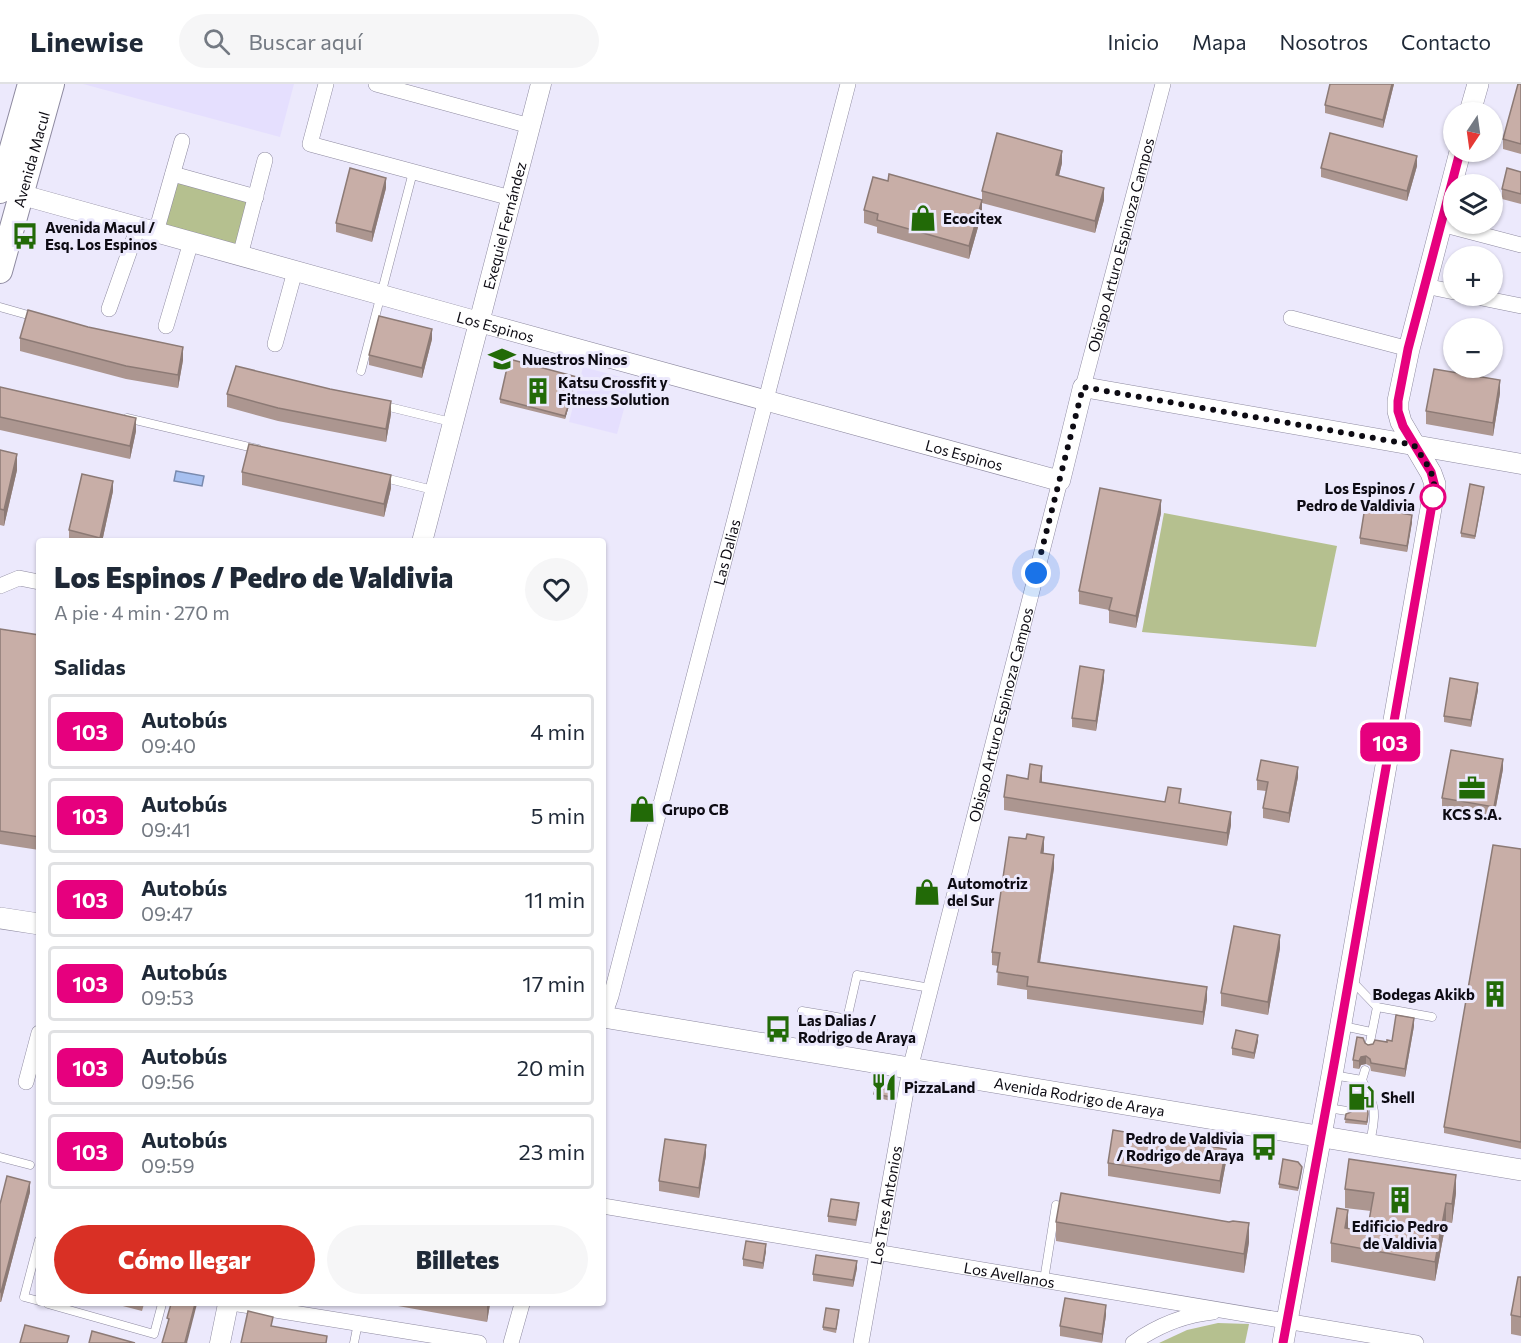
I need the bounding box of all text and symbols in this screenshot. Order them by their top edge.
search box [179,14,599,68]
text: Linewise [30,24,143,58]
icon: search [200,25,233,58]
text: Buscar aquí [248,28,363,55]
text: Inicio [1107,29,1159,54]
text: Mapa [1192,29,1246,54]
text: Nosotros [1279,29,1368,54]
text: Contacto [1401,29,1491,54]
north arrow [1443,102,1503,162]
map controls [1443,102,1503,378]
street label: Avenida Macul [9,109,53,209]
street label: Obispo Arturo Espinoza Campos [1084,136,1157,354]
street label: Exequiel Fernández [479,160,529,291]
button: layers [1443,174,1503,234]
shop icon: Ecocitex [908,203,938,233]
place label: Ecocitex [943,209,1003,227]
place label: Avenida Macul / Esq. Los Espinos [45,218,157,253]
bus stop icon: Avenida Macul / Esq. Los Espinos [10,221,40,251]
button: + [1443,246,1503,306]
street label: Los Espinos [455,307,537,346]
button: − [1443,318,1503,378]
school or university icon: Nuestros Ninos [487,344,517,374]
place label: Nuestros Ninos [522,350,628,368]
place label: Katsu Crossfit y Fitness Solution [558,373,669,408]
building icon: Katsu Crossfit y Fitness Solution [523,376,553,406]
street label: Los Espinos [923,436,1005,474]
place label: Los Espinos / Pedro de Valdivia [1296,479,1415,514]
marker: Los Espinos / Pedro de Valdivia [1420,484,1446,510]
street label: Las Dalias [709,517,744,587]
button: heart [525,558,588,621]
your location [1021,558,1051,588]
text: Los Espinos / Pedro de Valdivia [54,560,453,594]
text: A pie · 4 min · 270 m [54,600,230,624]
street label: Obispo Arturo Espinoza Campos [964,605,1036,824]
text: Salidas [54,653,126,680]
text: Autobús [141,706,227,733]
text: 4 min [530,718,585,745]
text: 103 [72,719,108,744]
line badge: 103 [1356,722,1424,762]
text: 103 [1372,730,1408,755]
text: 09:40 [141,733,196,757]
office icon: KCS S.A. [1457,773,1487,803]
text: Autobús [141,790,227,817]
shop icon: Grupo CB [627,794,657,824]
place label: Grupo CB [662,800,729,818]
text: 5 min [531,802,585,829]
text: 103 [72,803,108,828]
place label: KCS S.A. [1442,805,1502,823]
text: 09:41 [141,817,191,841]
text: Autobús [141,874,227,901]
place label: Automotriz del Sur [947,874,1028,909]
shop icon: Automotriz del Sur [912,877,942,907]
text: 11 min [525,886,585,913]
text: 103 [72,887,108,912]
text: 09:47 [141,901,193,925]
text: Autobús [141,958,227,985]
text: 17 min [522,970,585,997]
text: 103 [72,971,108,996]
building icon: Bodegas Akikb [1480,979,1510,1009]
text: 09:53 [141,985,194,1009]
place label: Bodegas Akikb [1372,985,1475,1003]
place label: Las Dalias / Rodrigo de Araya [798,1011,916,1046]
bus stop icon: Las Dalias / Rodrigo de Araya [763,1014,793,1044]
text: Autobús [141,1042,227,1069]
text: 20 min [517,1054,585,1081]
text: 103 [72,1055,108,1080]
text: 09:56 [141,1069,195,1093]
restaurant icon: PizzaLand [869,1072,899,1102]
street label: Avenida Rodrigo de Araya [993,1073,1166,1119]
place label: PizzaLand [904,1078,975,1096]
fuel station icon: Shell [1346,1082,1376,1112]
place label: Shell [1381,1088,1415,1106]
text: Autobús [141,1126,227,1153]
place label: Pedro de Valdivia / Rodrigo de Araya [1116,1129,1244,1164]
bus stop icon: Pedro de Valdivia / Rodrigo de Araya [1249,1132,1279,1162]
text: 23 min [519,1138,585,1165]
text: 103 [72,1139,108,1164]
street label: Los Tres Antonios [866,1144,905,1266]
text: 09:59 [141,1153,195,1177]
building icon: Edificio Pedro de Valdivia [1385,1185,1415,1215]
place label: Edificio Pedro de Valdivia [1352,1217,1448,1252]
button: Cómo llegar [54,1225,315,1294]
button: Billetes [327,1225,588,1294]
street label: Los Avellanos [962,1258,1056,1291]

